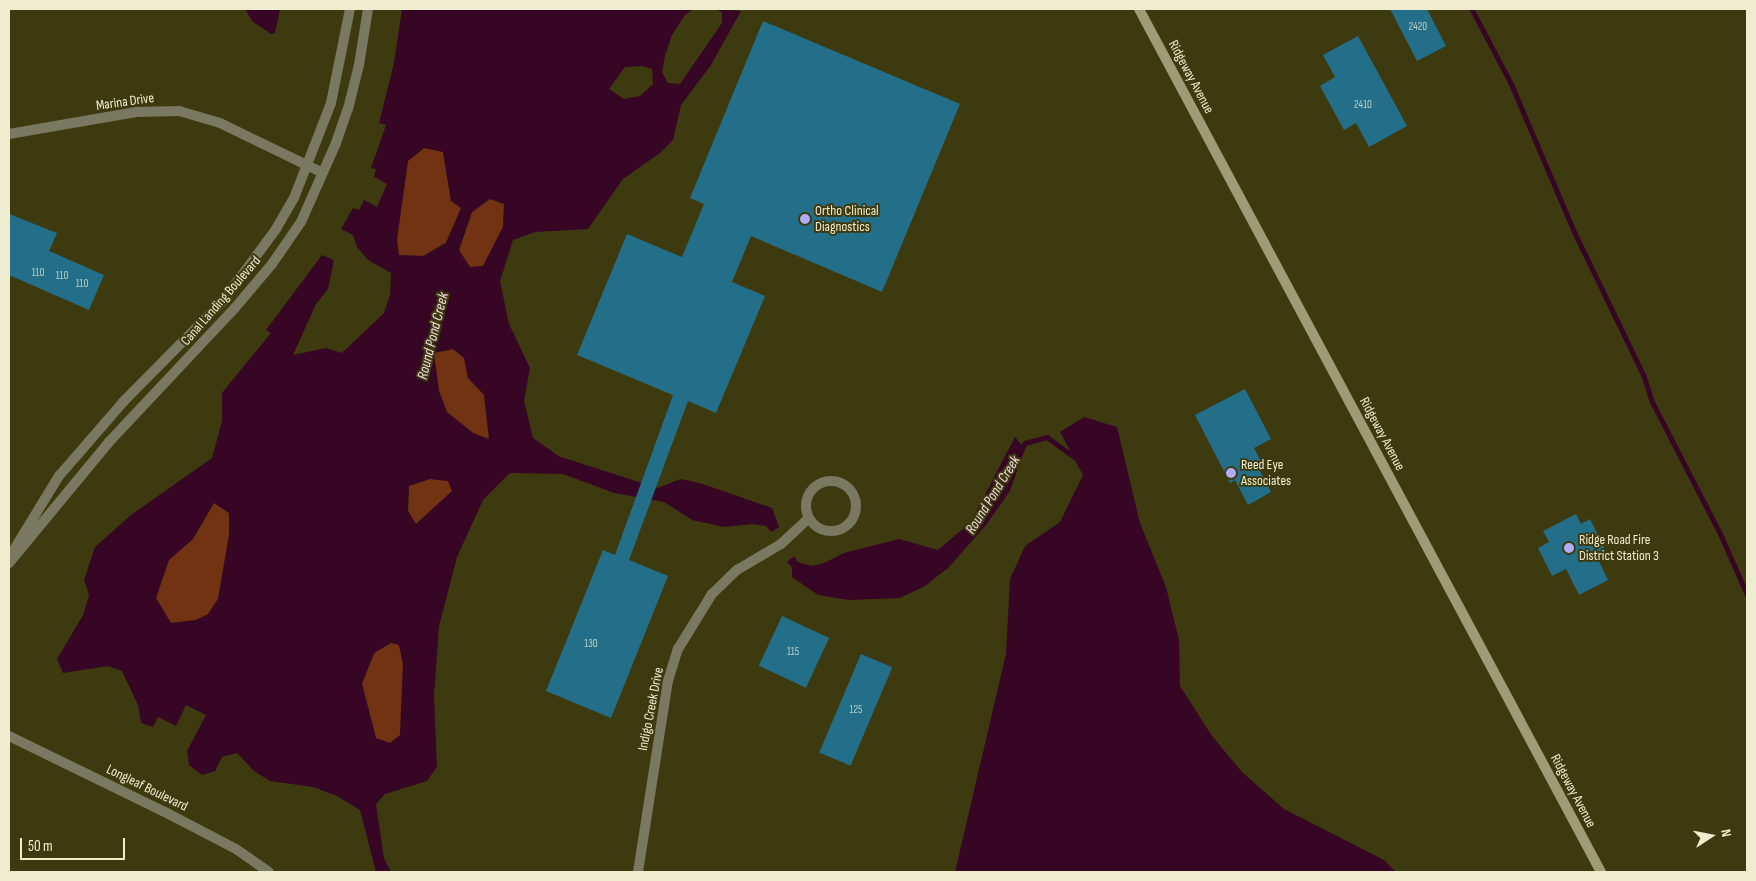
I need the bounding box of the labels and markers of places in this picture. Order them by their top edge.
place label: Ortho Clinical Diagnostics [815,203,879,236]
marker: Ortho Clinical Diagnostics [799,213,811,225]
place label: Reed Eye Associates [1241,457,1291,490]
marker: Reed Eye Associates [1225,467,1237,479]
place label: Ridge Road Fire District Station 3 [1579,532,1659,564]
marker: Ridge Road Fire District Station 3 [1563,542,1575,554]

